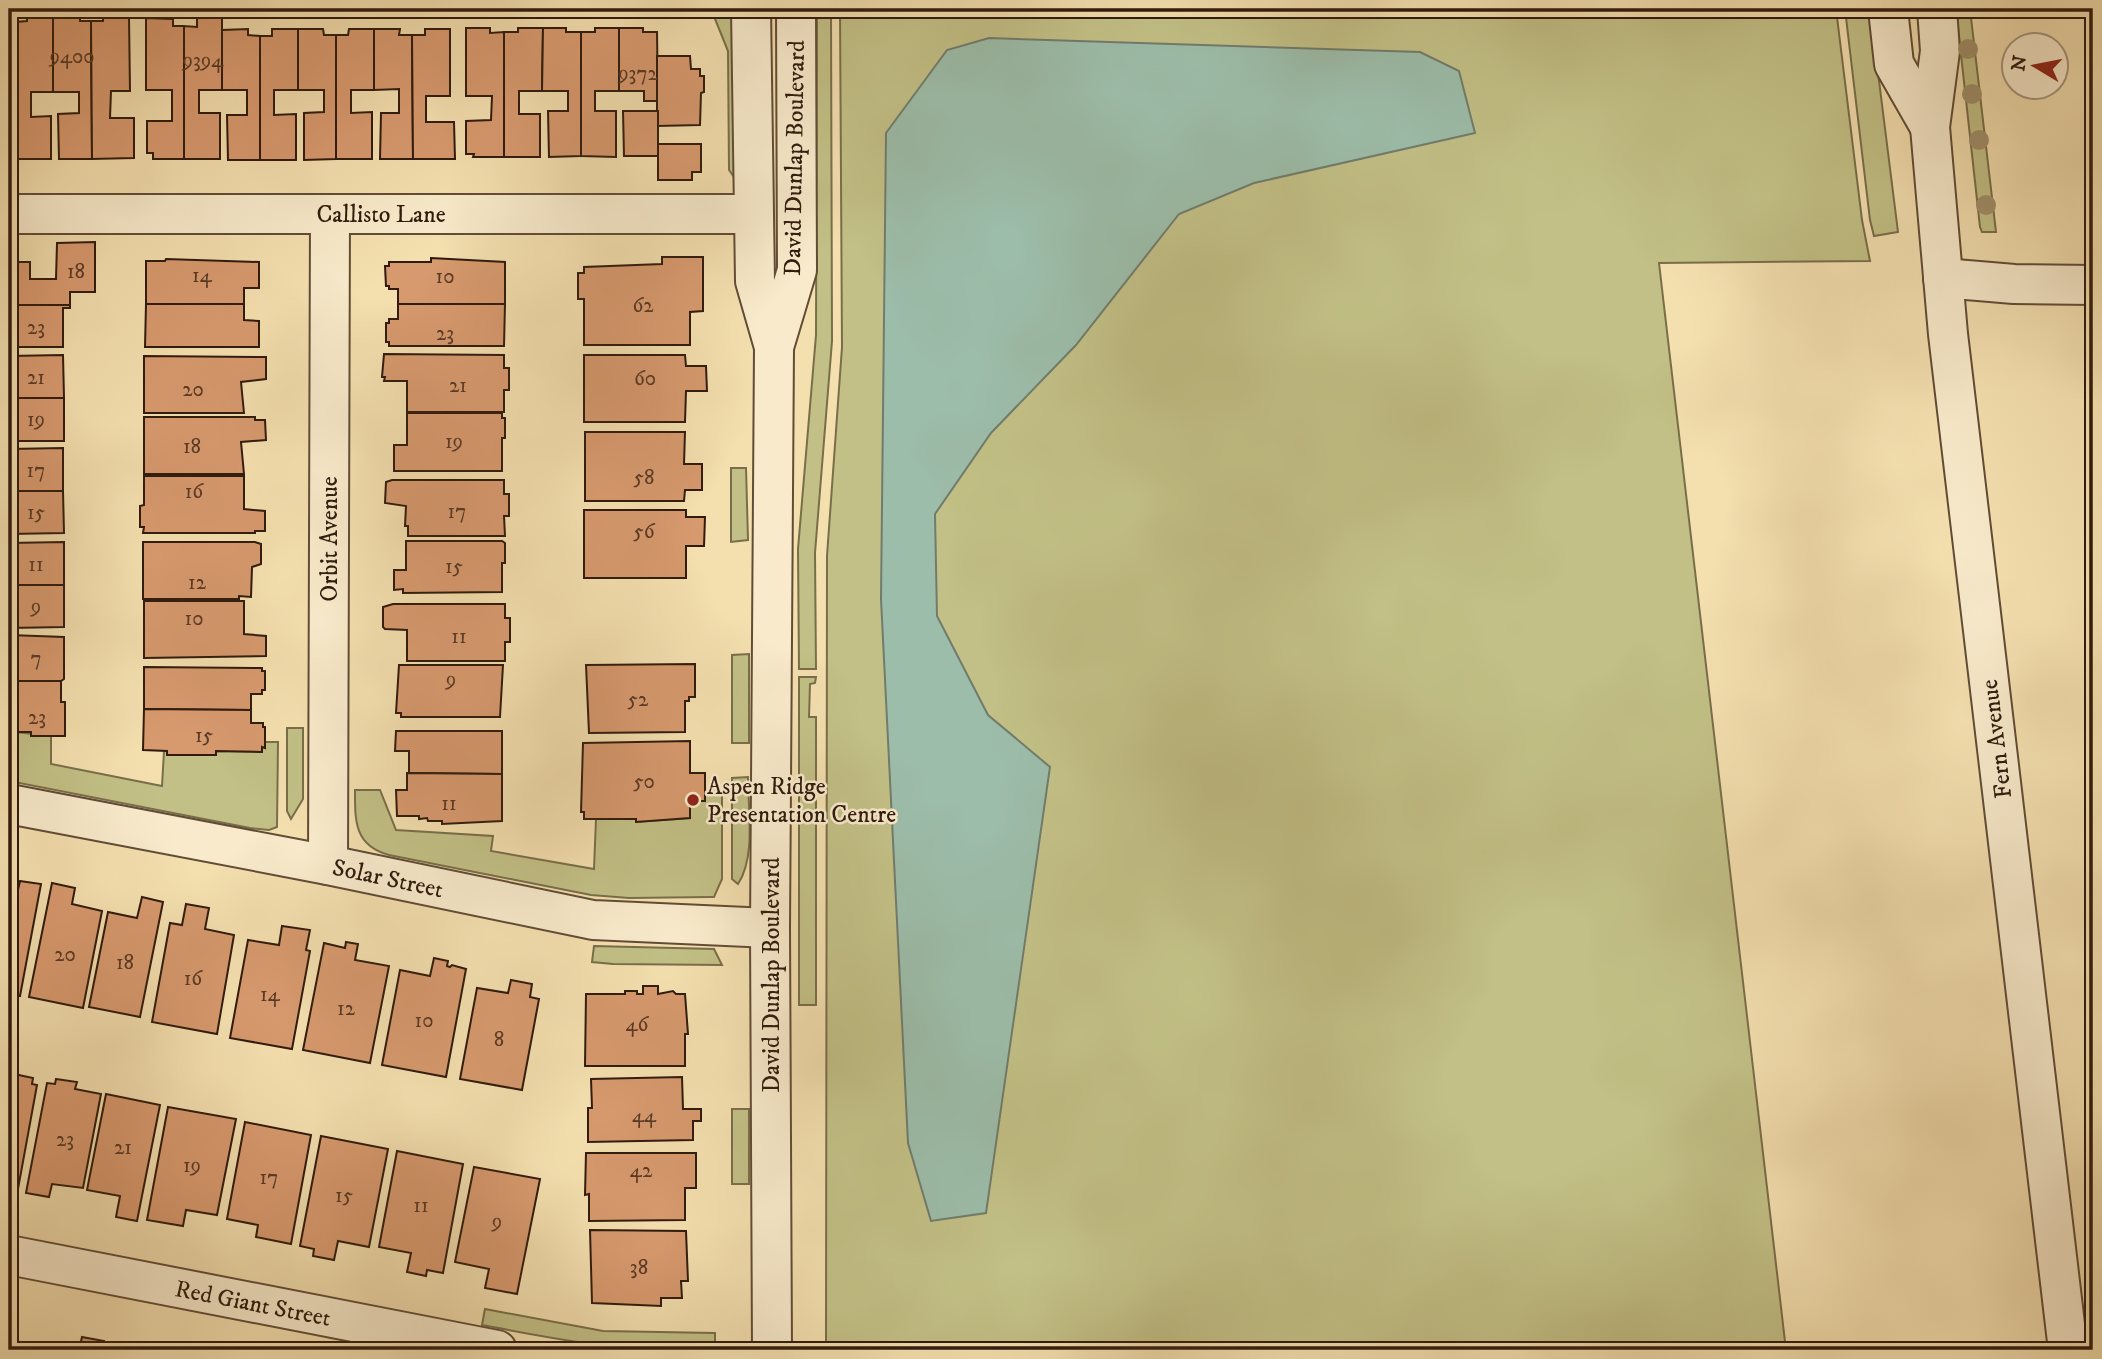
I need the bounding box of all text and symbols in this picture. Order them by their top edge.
north arrow [2000,32,2070,102]
street label: David Dunlap Boulevard [778,40,812,276]
house number: 9400 [48,44,95,70]
house number: 9394 [182,48,224,74]
text: N [2007,53,2032,73]
house number: 9372 [617,61,659,87]
street label: Callisto Lane [316,200,446,230]
house number: 18 [67,259,85,285]
house number: 14 [192,263,213,289]
house number: 10 [436,264,454,290]
house number: 62 [632,293,654,319]
house number: 23 [27,315,45,341]
house number: 23 [436,321,454,347]
house number: 21 [27,365,45,391]
house number: 60 [634,366,656,392]
house number: 21 [449,373,467,399]
house number: 20 [182,377,204,403]
house number: 19 [27,407,45,433]
house number: 19 [445,429,463,455]
house number: 18 [183,434,201,460]
house number: 17 [27,458,45,484]
house number: 58 [634,465,654,491]
street label: Orbit Avenue [315,476,345,602]
house number: 16 [185,479,204,505]
house number: 17 [448,499,466,525]
house number: 15 [27,500,45,526]
house number: 56 [633,519,656,545]
house number: 11 [28,552,44,578]
house number: 15 [445,554,463,580]
house number: 12 [188,570,207,596]
house number: 9 [30,594,41,620]
house number: 10 [185,606,203,632]
house number: 11 [451,624,467,650]
house number: 7 [30,646,42,672]
house number: 9 [445,667,456,693]
street label: Fern Avenue [1975,678,2019,800]
house number: 52 [628,687,649,713]
house number: 23 [28,705,46,731]
house number: 15 [195,723,213,749]
house number: 50 [633,769,655,795]
place label: Aspen Ridge Presentation Centre [707,772,896,830]
house number: 11 [441,791,457,817]
marker: Aspen Ridge Presentation Centre [685,792,701,808]
street label: Solar Street [330,853,446,905]
street label: David Dunlap Boulevard [757,857,787,1093]
house number: 20 [54,942,76,968]
house number: 18 [116,950,134,976]
house number: 16 [184,966,203,992]
house number: 14 [260,982,281,1008]
house number: 12 [337,996,356,1022]
house number: 10 [415,1008,433,1034]
house number: 46 [625,1012,650,1038]
house number: 8 [494,1027,504,1053]
house number: 44 [632,1103,657,1129]
house number: 23 [56,1127,74,1153]
house number: 21 [114,1135,132,1161]
house number: 19 [183,1153,201,1179]
house number: 42 [630,1158,653,1184]
house number: 17 [260,1165,278,1191]
house number: 15 [335,1183,353,1209]
house number: 11 [413,1193,429,1219]
house number: 9 [491,1209,502,1235]
house number: 38 [630,1255,648,1281]
street label: Red Giant Street [172,1274,334,1334]

